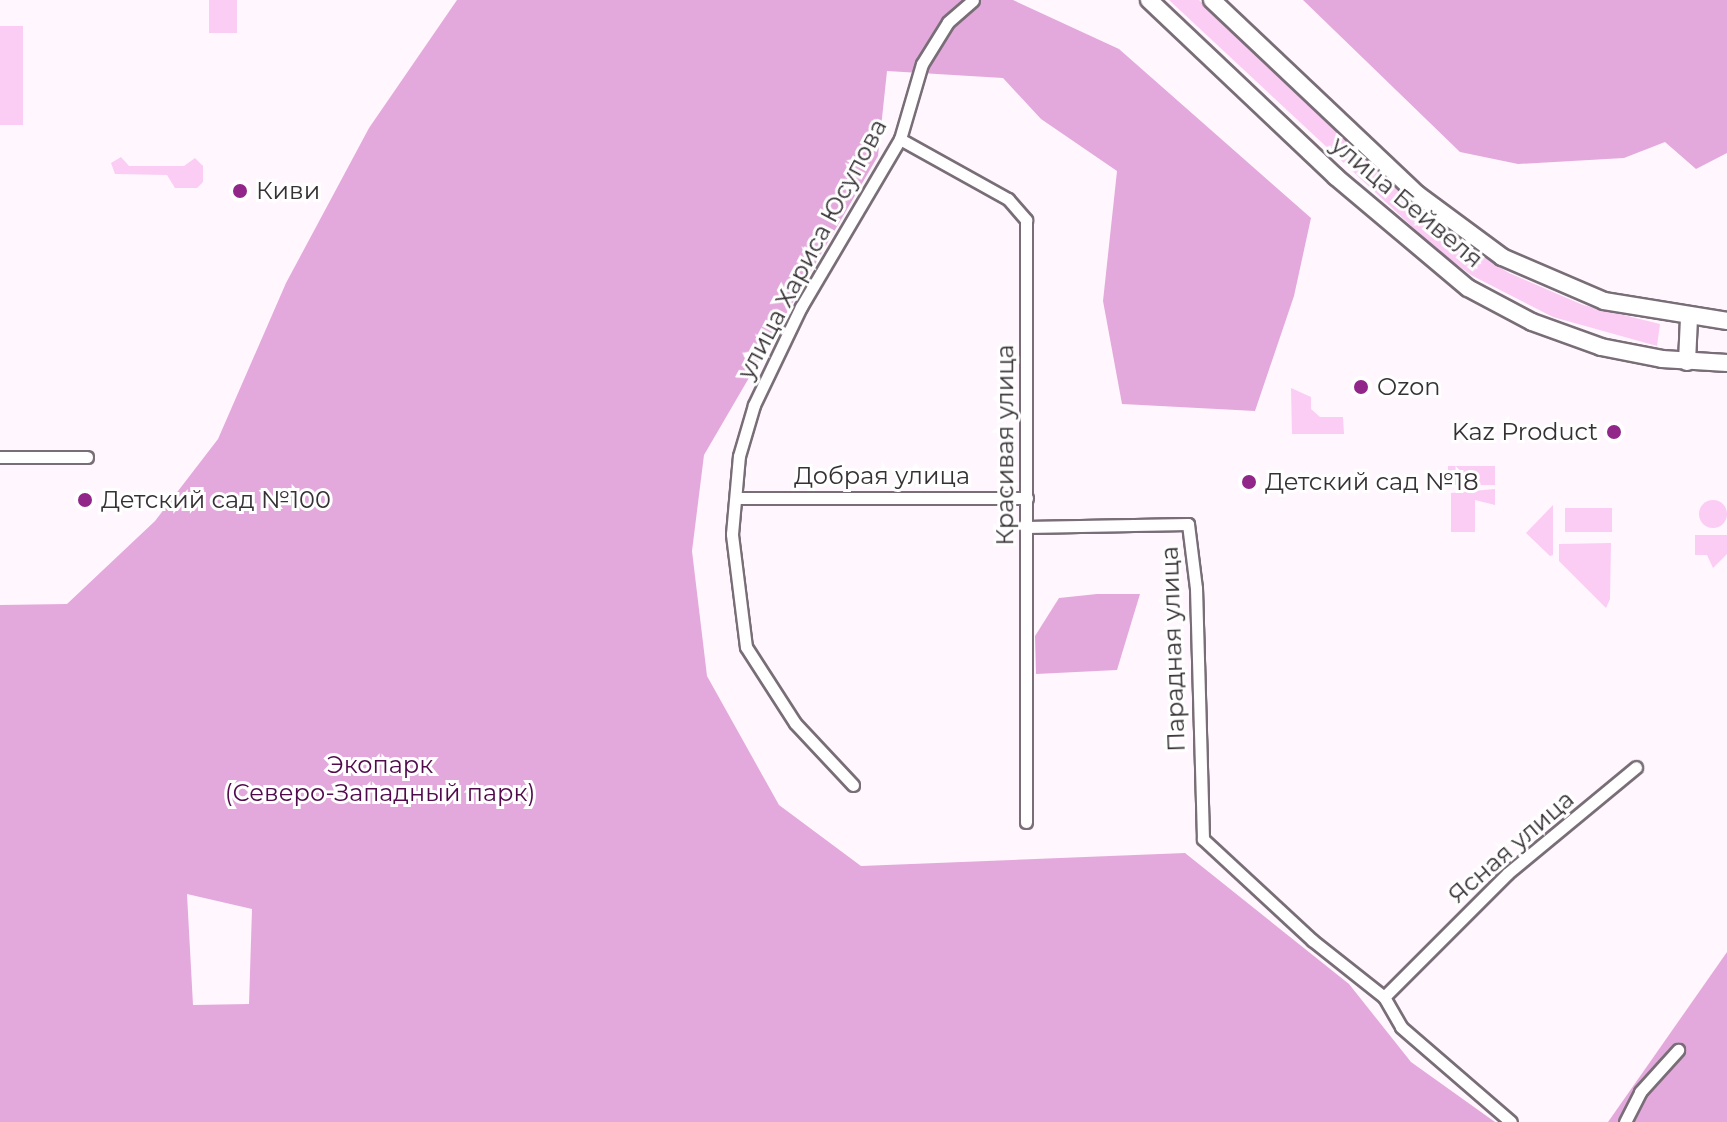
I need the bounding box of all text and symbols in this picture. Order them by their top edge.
street label: улица Хариса Юсупова [731,114,893,384]
street label: улица Бейвеля [1325,130,1489,274]
place label: Киви [256,177,320,205]
marker: Киви [231,182,249,200]
street label: Красивая улица [991,344,1019,546]
place label: Ozon [1377,373,1440,401]
marker: Ozon [1352,378,1370,396]
place label: Kaz Product [1452,418,1598,446]
marker: Kaz Product [1605,423,1623,441]
street label: Добрая улица [794,462,970,490]
place label: Детский сaд №18 [1265,468,1479,496]
marker: Детский сaд №18 [1240,473,1258,491]
place label: Детский сад №100 [101,486,331,514]
marker: Детский сад №100 [76,491,94,509]
street label: Парадная улица [1155,546,1191,752]
park label: Экопарк (Северо-Западный парк) [225,751,535,807]
street label: Ясная улица [1442,785,1580,909]

